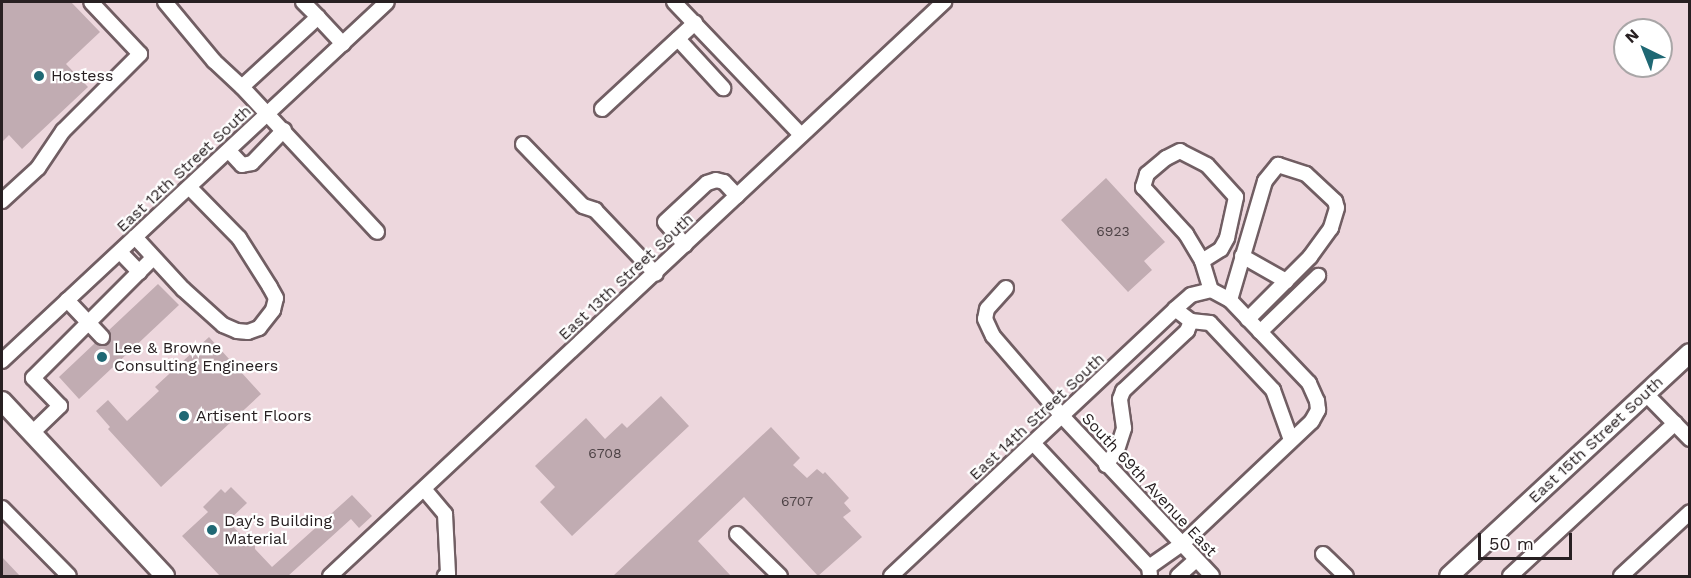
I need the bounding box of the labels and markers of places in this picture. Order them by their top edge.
place label: Hostess [51,66,113,86]
marker: Hostess [32,69,46,83]
place label: Lee & Browne Consulting Engineers [114,338,278,376]
marker: Lee & Browne Consulting Engineers [95,350,109,364]
place label: Artisent Floors [196,406,312,426]
marker: Artisent Floors [177,409,191,423]
place label: Day's Building Material [224,511,332,549]
marker: Day's Building Material [205,523,219,537]

